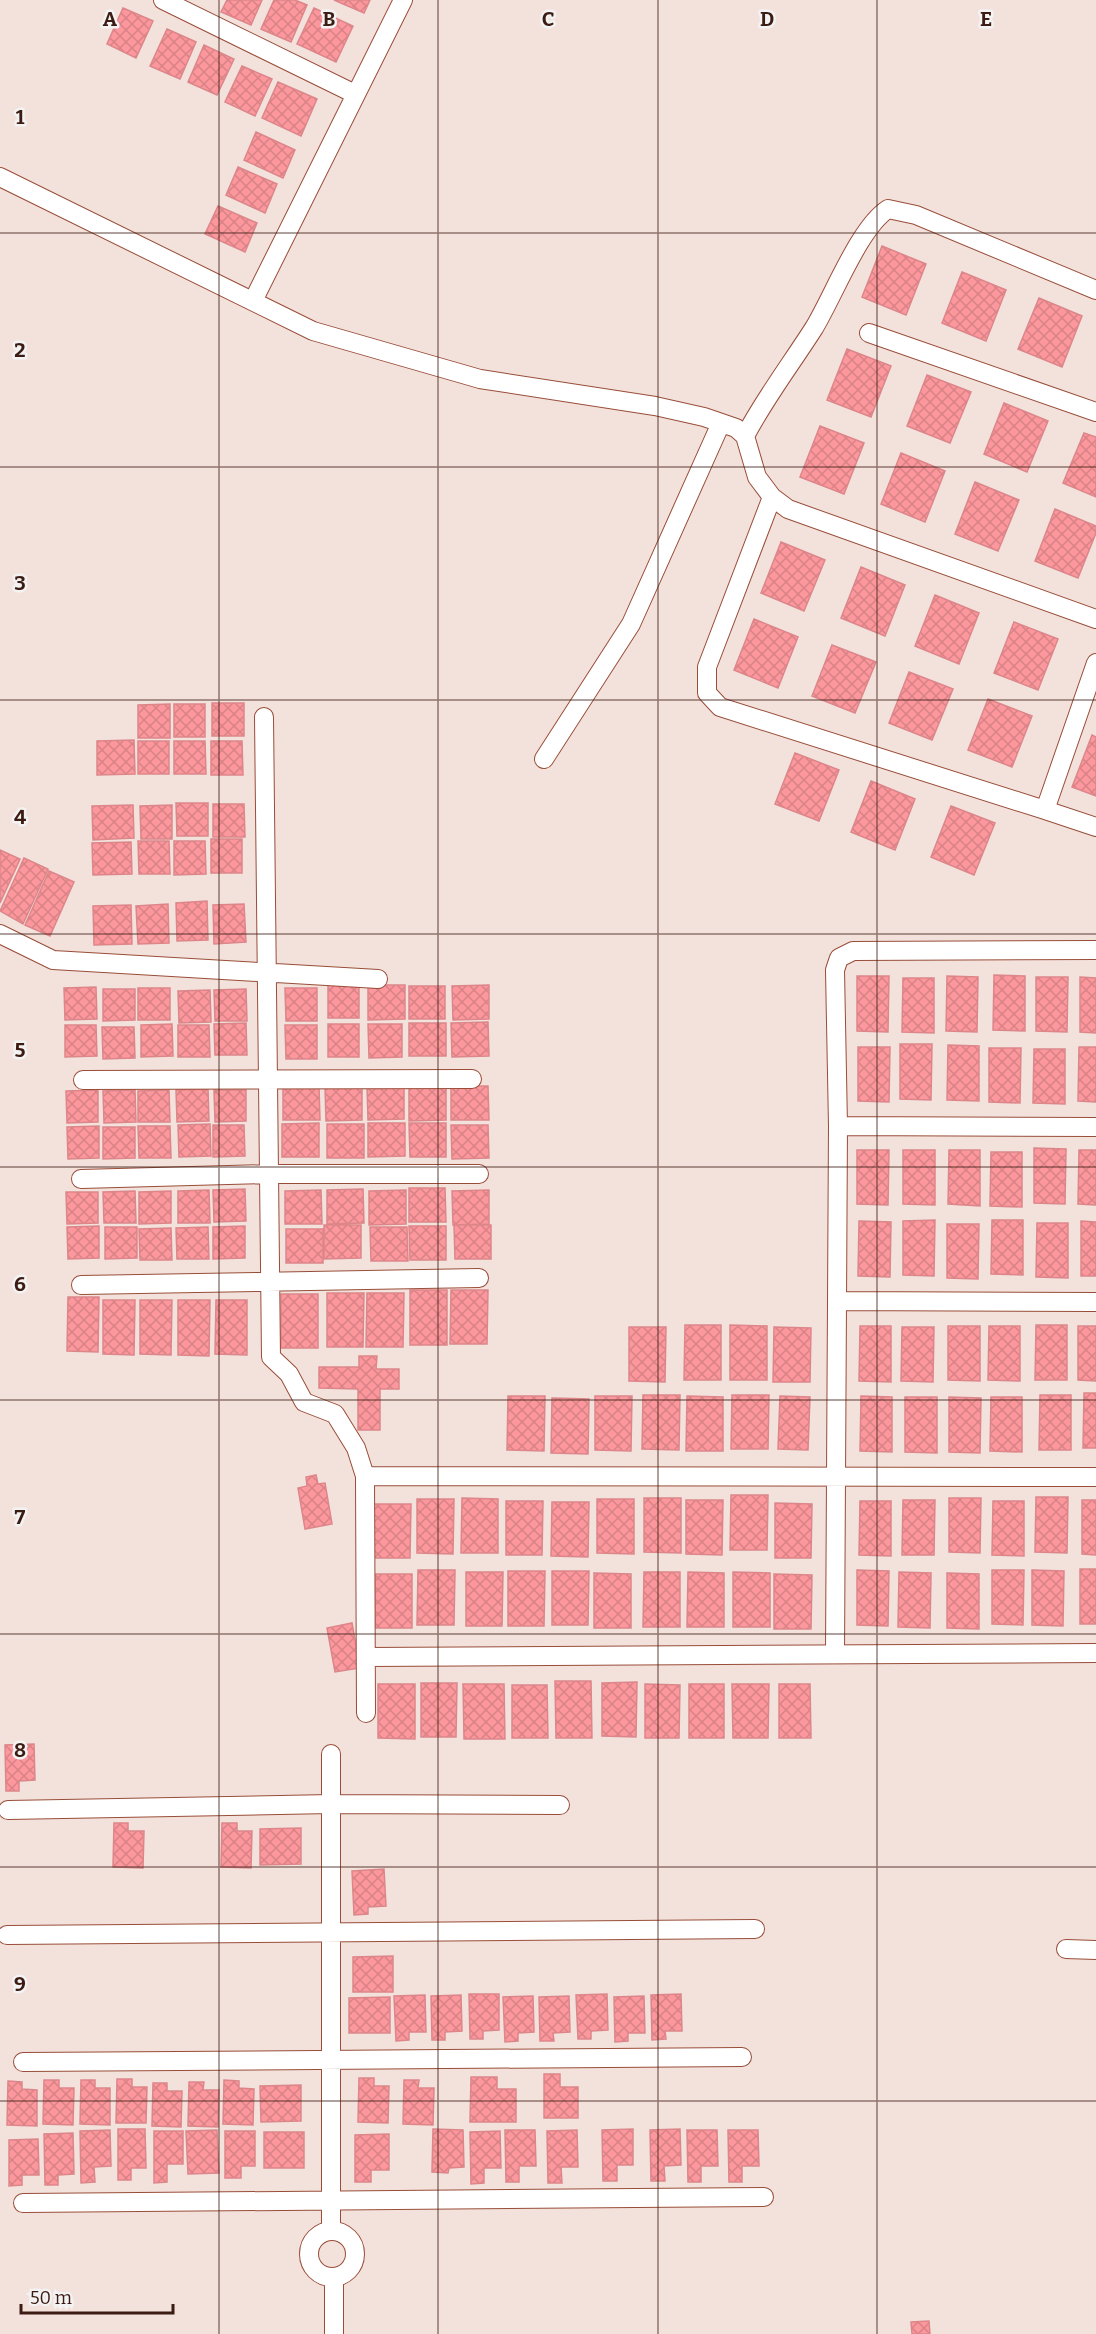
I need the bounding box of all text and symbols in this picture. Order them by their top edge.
text: A [103,7,118,31]
text: B [323,7,336,31]
text: C [542,7,554,31]
text: D [760,7,774,31]
text: E [980,7,992,31]
text: 1 [16,105,25,129]
text: 2 [14,338,26,362]
text: 3 [14,571,26,595]
text: 4 [14,805,26,829]
text: 5 [15,1038,26,1062]
text: 6 [14,1272,26,1296]
text: 7 [15,1505,26,1529]
text: 8 [14,1738,26,1762]
text: 9 [14,1972,26,1996]
scale bar [21,2277,172,2315]
text: 50 m [30,2287,72,2309]

